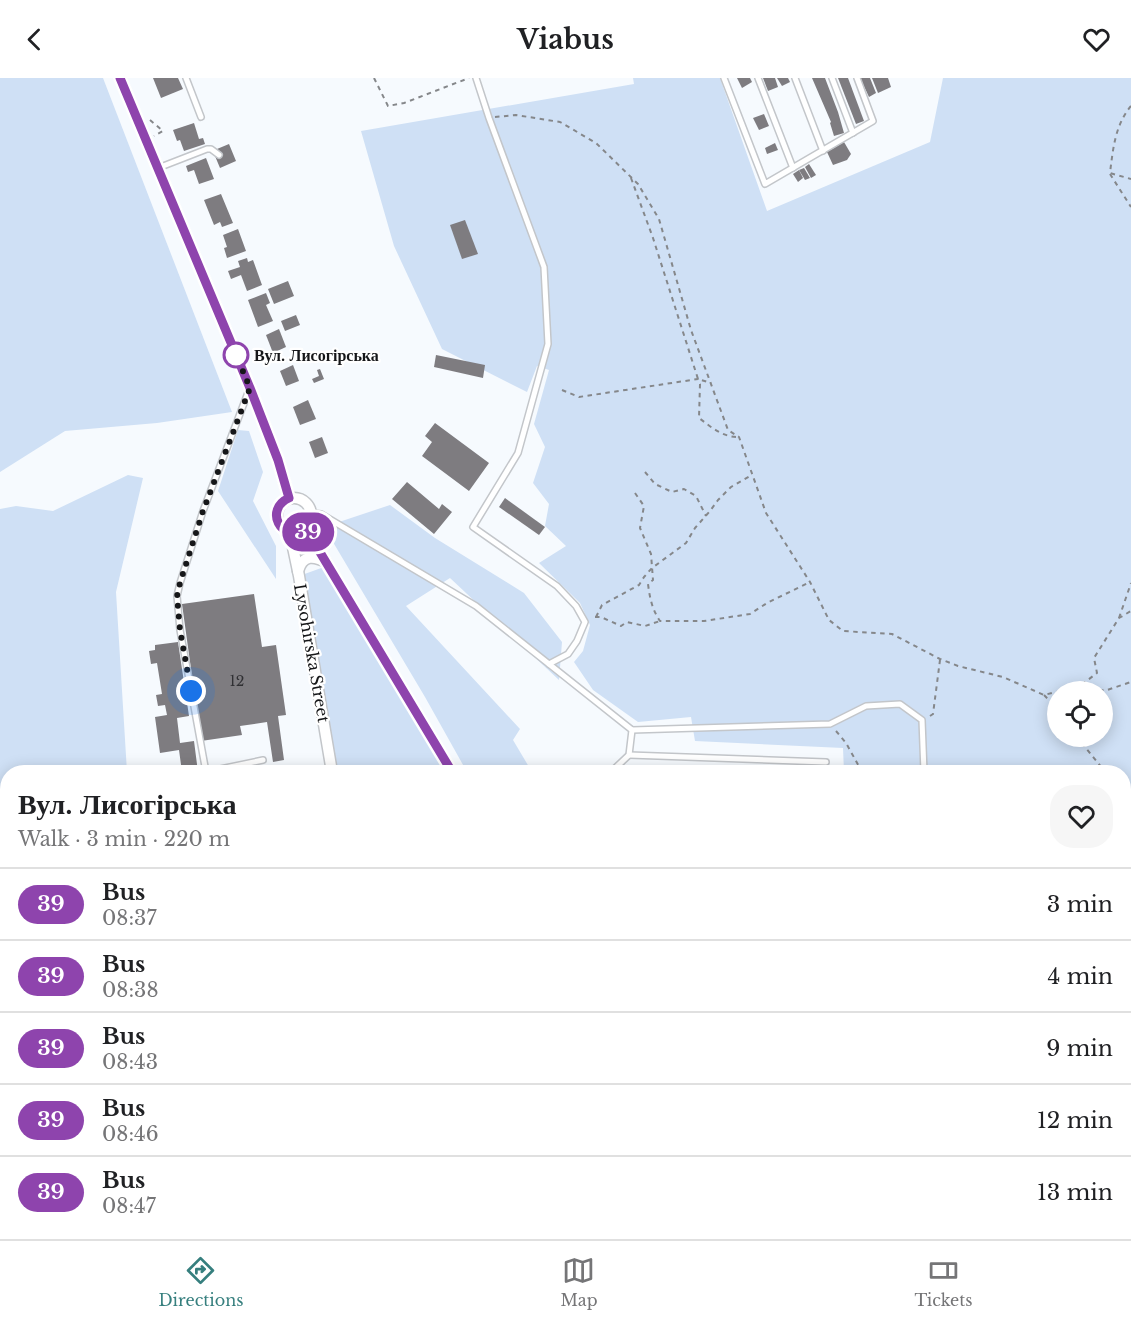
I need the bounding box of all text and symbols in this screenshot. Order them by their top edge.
icon: back [18,23,51,56]
text: Viabus [517,23,614,56]
icon: heart [1080,23,1113,56]
marker: Вул. Лисогірська [223,342,249,368]
place label: Вул. Лисогірська [254,345,379,365]
line badge: 39 [281,512,335,552]
text: 39 [294,519,322,545]
street label: Lysohirska Street [290,582,334,724]
house number: 12 [230,672,244,690]
your location [176,676,206,706]
map controls [1047,681,1113,747]
button: locate [1047,681,1113,747]
button: heart [1050,785,1113,848]
text: Вул. Лисогірська [18,787,236,822]
text: Walk · 3 min · 220 m [18,827,230,851]
text: Bus [102,879,145,906]
text: 39 [37,891,65,917]
text: 3 min [1047,891,1113,918]
text: 08:37 [102,906,156,930]
text: Bus [102,951,145,978]
text: 39 [37,963,65,989]
text: 4 min [1048,963,1113,990]
text: 08:38 [102,978,159,1002]
text: Bus [102,1023,145,1050]
text: 39 [37,1035,65,1061]
text: 9 min [1046,1035,1113,1062]
text: 08:43 [102,1050,158,1074]
text: Bus [102,1095,145,1122]
text: 39 [37,1107,65,1133]
text: 12 min [1037,1107,1113,1134]
text: 08:46 [102,1122,159,1146]
text: Bus [102,1167,145,1194]
text: 39 [37,1179,65,1205]
text: 13 min [1037,1179,1113,1206]
text: 08:47 [102,1194,156,1218]
tab: Directions [158,1254,244,1310]
tab: Map [560,1254,598,1310]
tab: Tickets [914,1254,973,1310]

